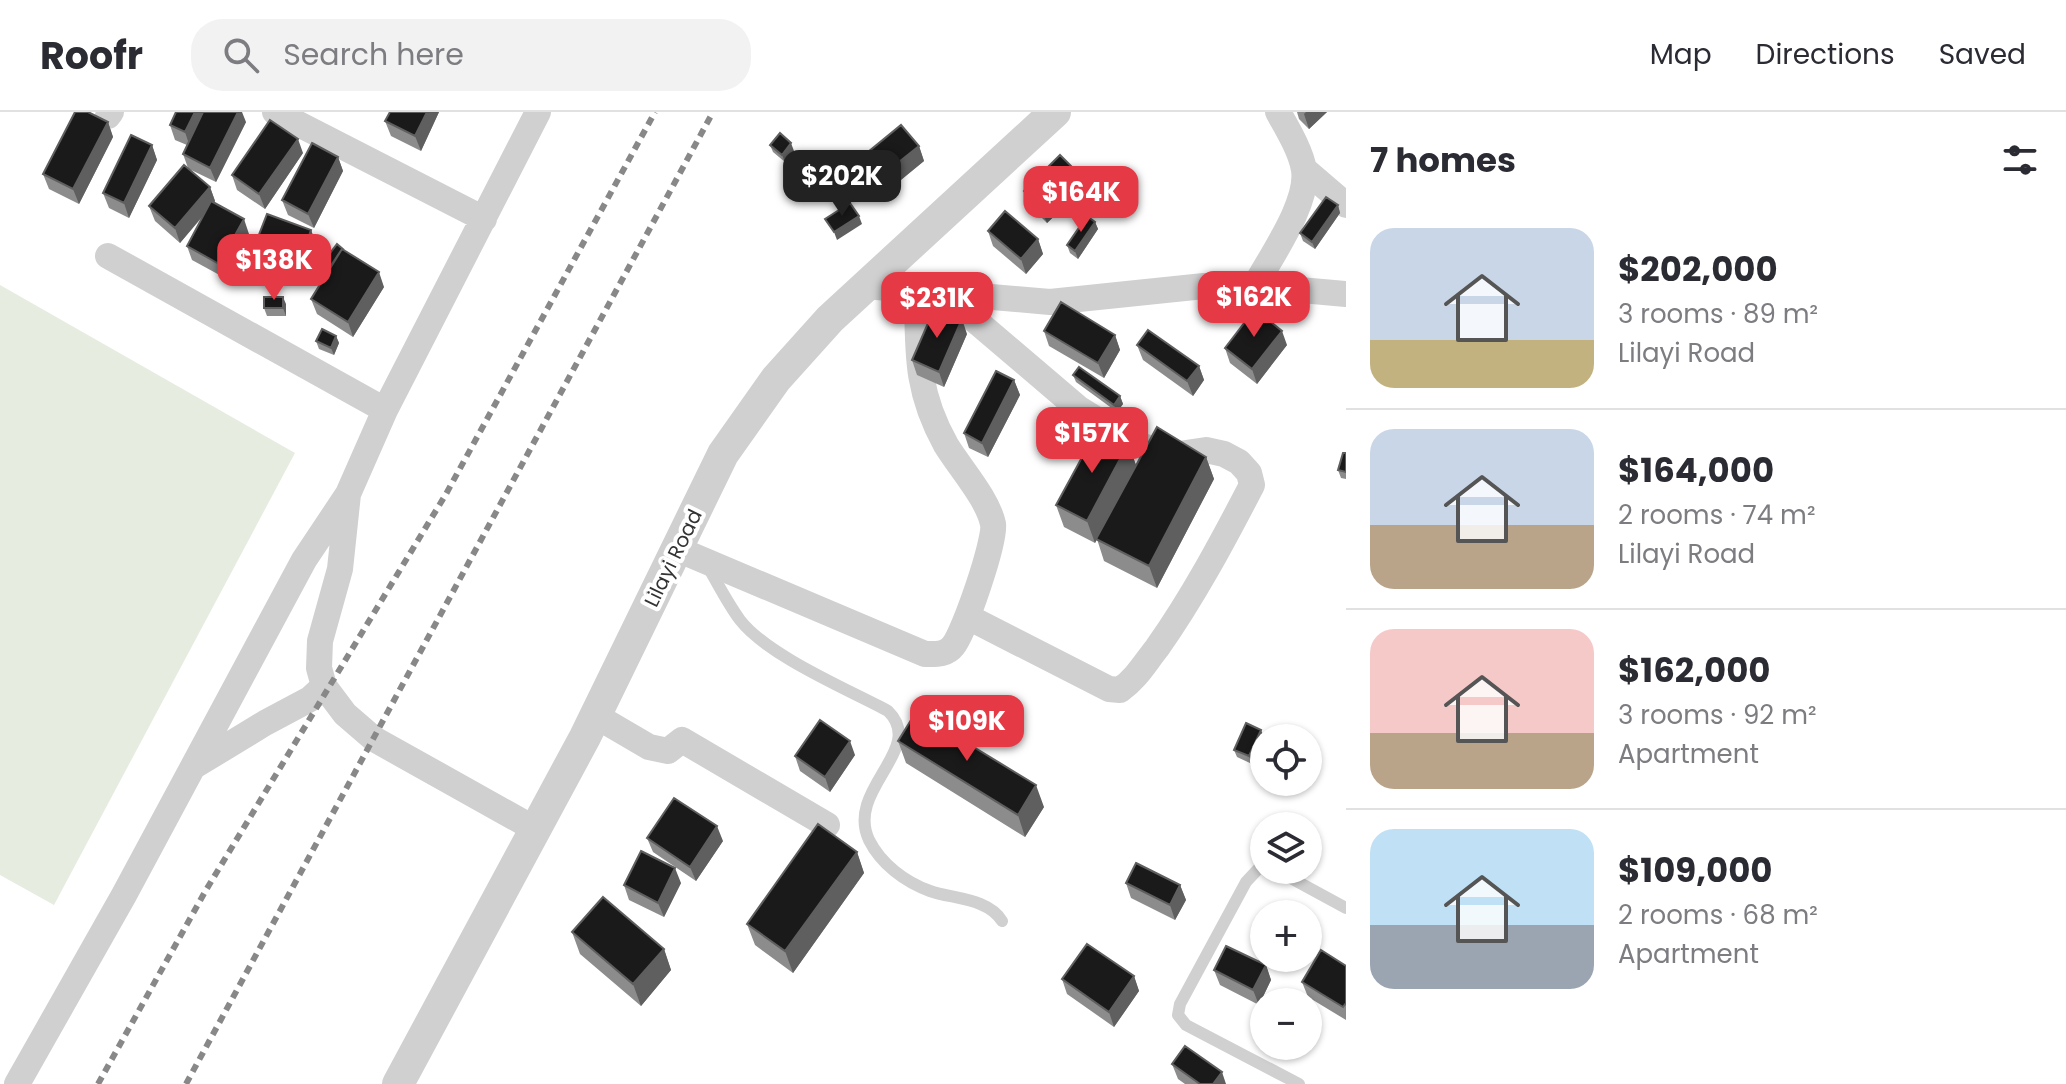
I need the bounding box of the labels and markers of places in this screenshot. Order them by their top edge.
pin: $202K [786,150,898,218]
pin: $164K [1025,166,1137,234]
pin: $138K [218,234,330,302]
pin: $162K [1198,271,1310,339]
pin: $231K [881,272,993,340]
pin: $157K [1036,407,1148,475]
pin: $109K [911,695,1023,763]

